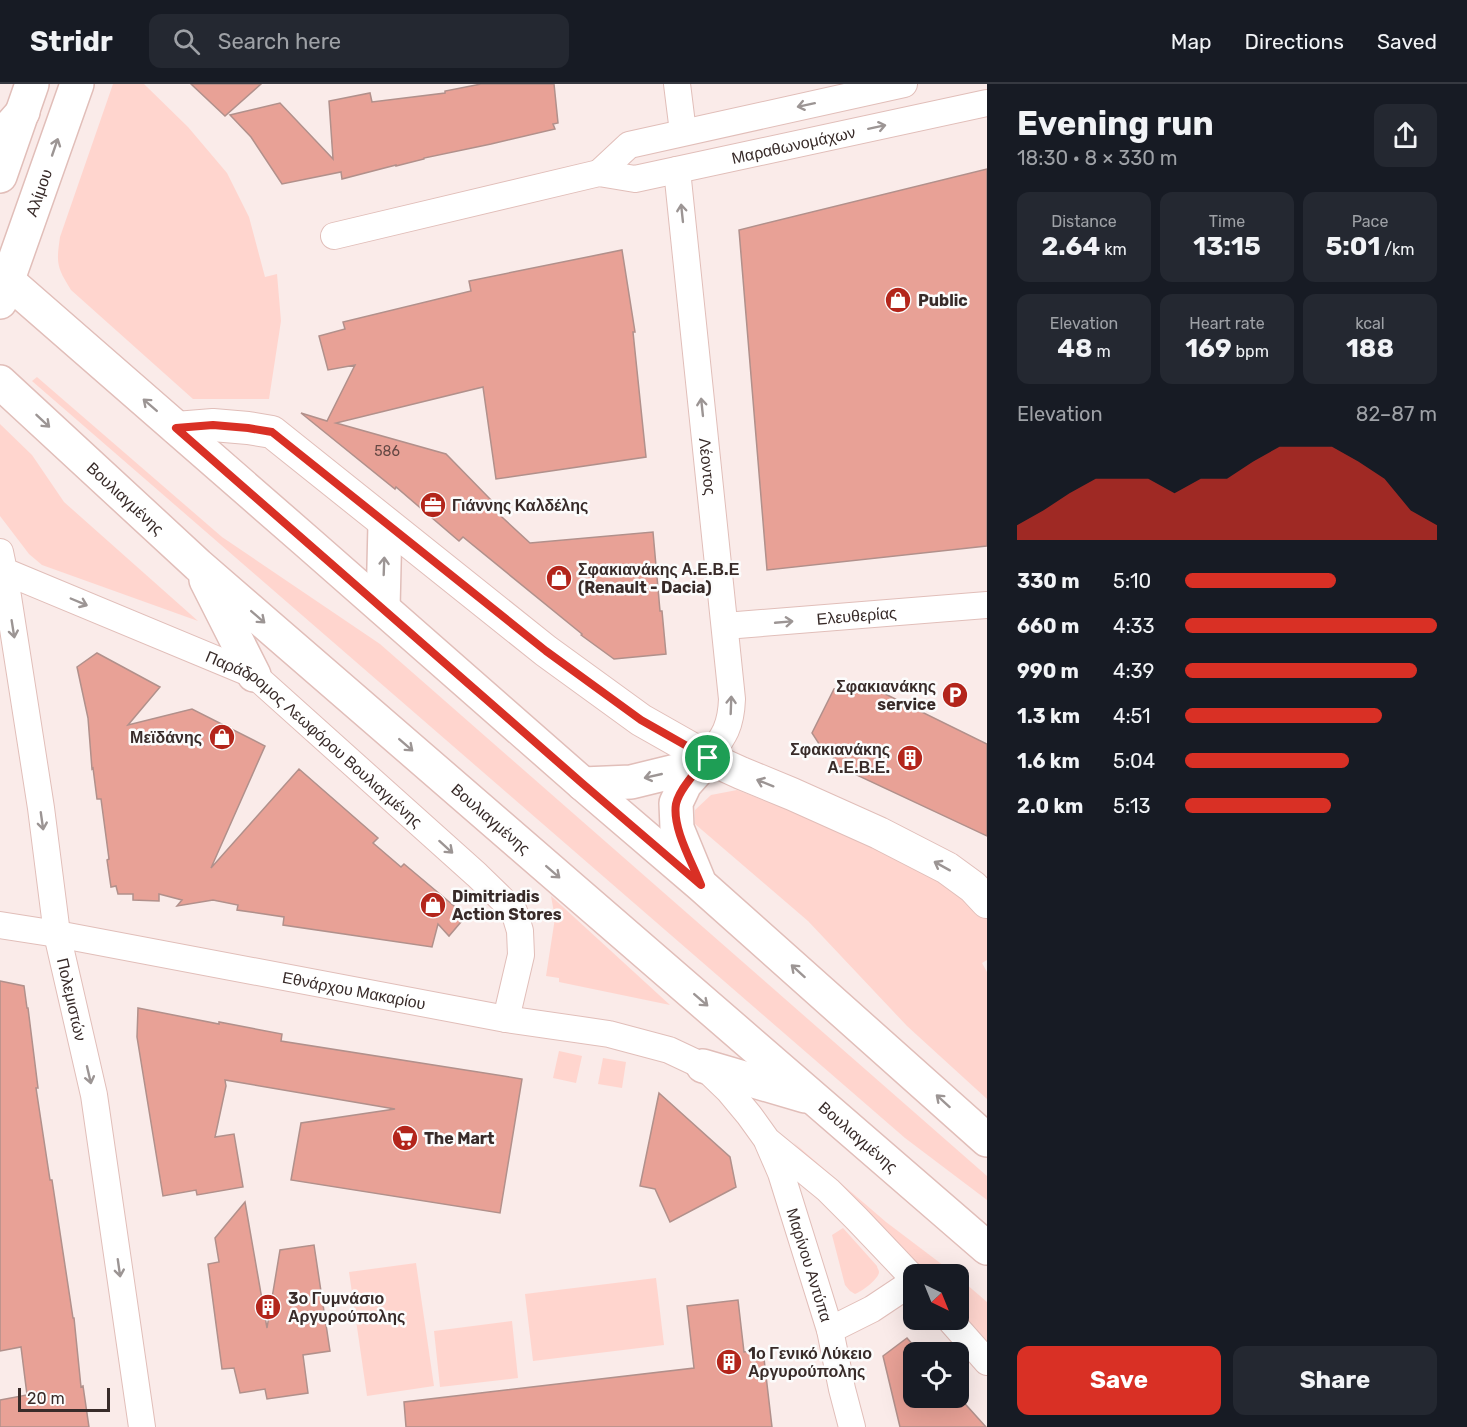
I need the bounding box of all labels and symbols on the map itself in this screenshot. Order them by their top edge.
one-way arrow [797,100,816,112]
one-way arrow [867,121,886,132]
street label: Μαραθωνομάχων [730,123,857,168]
one-way arrow [50,138,61,157]
street label: Αλίμου [22,166,56,219]
one-way arrow [676,204,687,223]
shop icon: Public [883,285,913,315]
place label: Public [918,291,968,310]
one-way arrow [143,398,158,412]
one-way arrow [696,398,707,417]
one-way arrow [35,414,50,428]
street label: Λέοντος [695,437,720,496]
house number: 586 [374,443,400,460]
street label: Βουλιαγμένης [83,458,168,539]
office icon: Γιάννης Καλδέλης [418,490,448,520]
place label: Γιάννης Καλδέλης [452,496,588,515]
one-way arrow [378,556,390,576]
place label: Σφακιανάκης Α.Ε.Β.Ε (Renault - Dacia) [578,560,740,597]
shop icon: Σφακιανάκης Α.Ε.Β.Ε (Renault - Dacia) [544,563,574,593]
one-way arrow [70,597,88,608]
street label: Ελευθερίας [816,603,898,629]
one-way arrow [251,610,266,624]
one-way arrow [773,616,793,627]
one-way arrow [8,618,19,638]
street label: Παράδρομος Λεωφόρου Βουλιαγμένης [203,647,426,831]
place label: Σφακιανάκης service [836,677,936,714]
parking icon: Σφακιανάκης service [940,680,970,710]
one-way arrow [726,696,737,716]
shop icon: Μεϊδάνης [207,722,237,752]
place label: Μεϊδάνης [130,728,202,747]
pin [682,732,733,783]
one-way arrow [398,738,413,752]
place label: Σφακιανάκης Α.Ε.Β.Ε. [790,740,890,777]
building icon: Σφακιανάκης Α.Ε.Β.Ε. [895,743,925,773]
one-way arrow [644,771,663,782]
one-way arrow [757,777,775,788]
street label: Βουλιαγμένης [447,780,534,858]
one-way arrow [37,811,48,831]
one-way arrow [438,840,453,854]
one-way arrow [934,860,951,872]
one-way arrow [545,866,561,879]
place label: Dimitriadis Action Stores [452,887,562,924]
shop icon: Dimitriadis Action Stores [418,890,448,920]
street label: Πολεμιστών [53,956,90,1043]
one-way arrow [791,964,806,978]
street label: Εθνάρχου Μακαρίου [281,968,427,1014]
one-way arrow [693,993,708,1007]
one-way arrow [84,1065,95,1084]
one-way arrow [936,1094,951,1108]
street label: Βουλιαγμένης [815,1098,902,1176]
supermarket icon: The Mart [390,1123,420,1153]
place label: The Mart [424,1129,495,1148]
street label: Μαρίνου Αντύπα [783,1206,836,1324]
one-way arrow [114,1257,125,1277]
north arrow [903,1264,969,1330]
place label: 3ο Γυμνάσιο Αργυρούπολης [288,1289,405,1326]
building icon: 3ο Γυμνάσιο Αργυρούπολης [253,1292,283,1322]
place label: 1ο Γενικό Λύκειο Αργυρούπολης [748,1344,872,1381]
building icon: 1ο Γενικό Λύκειο Αργυρούπολης [714,1347,744,1377]
scale bar [18,1385,110,1412]

